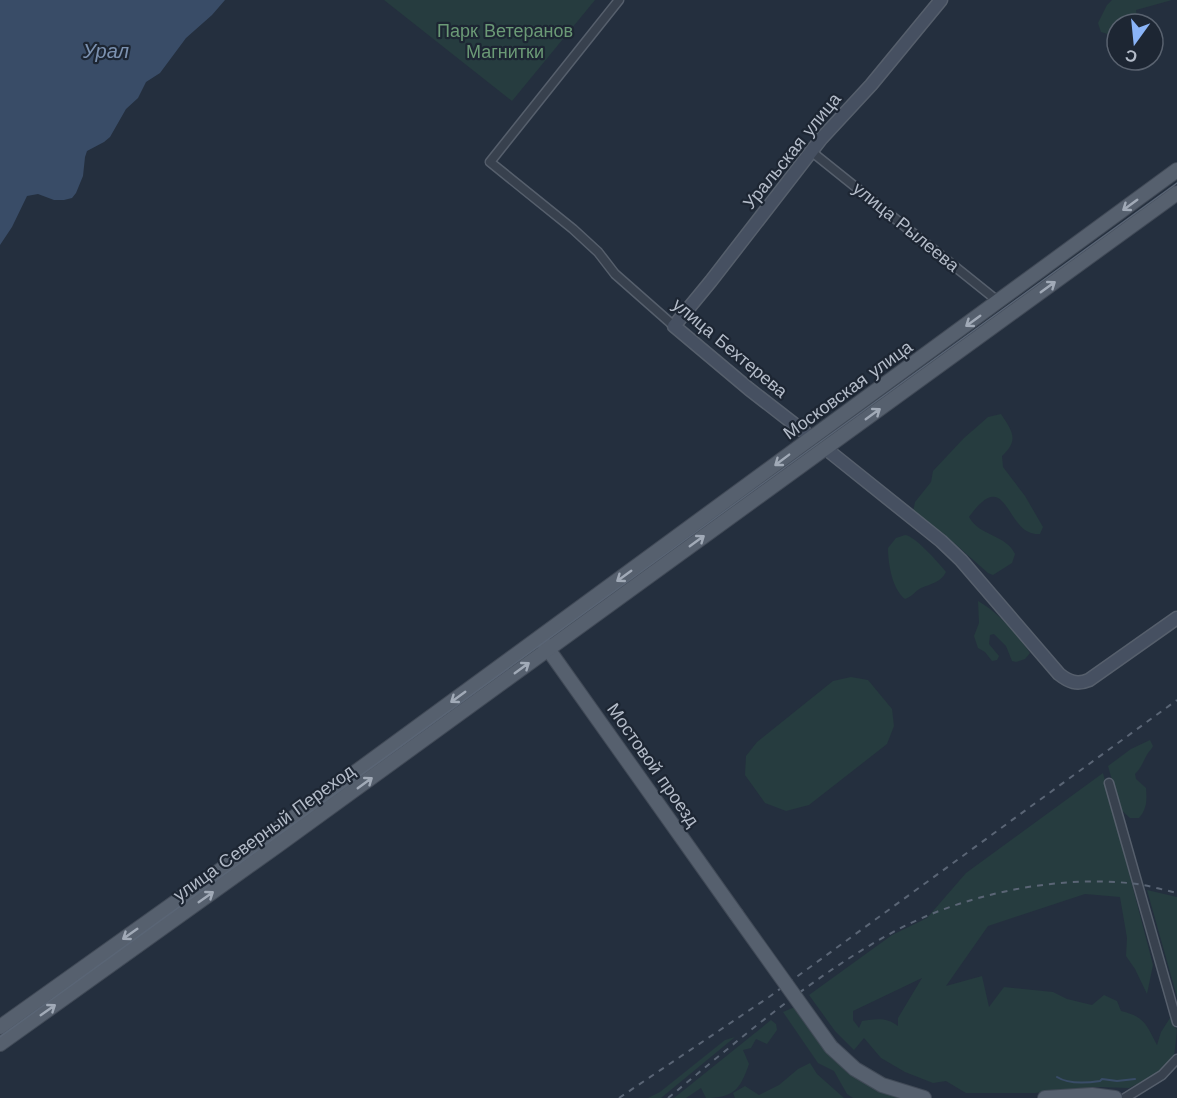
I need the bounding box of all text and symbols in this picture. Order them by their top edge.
north arrow [1105,12,1165,72]
park label: Парк Ветеранов Магнитки [437,20,573,62]
water label: Урал [82,39,129,63]
text: С [1123,45,1139,67]
street label: Уральская улица [738,88,845,213]
street label: улица Рылеева [849,177,964,276]
one-way arrow [1122,199,1138,211]
one-way arrow [1039,281,1055,293]
street label: улица Бехтерева [669,294,793,402]
one-way arrow [966,315,982,327]
street label: Московская улица [779,335,917,443]
one-way arrow [864,408,880,420]
one-way arrow [774,454,790,467]
one-way arrow [689,535,705,547]
one-way arrow [617,570,633,582]
one-way arrow [514,662,530,674]
one-way arrow [450,691,466,703]
street label: Мостовой проезд [603,699,704,831]
street label: улица Северный Переход [169,760,359,905]
one-way arrow [356,777,372,789]
one-way arrow [198,891,214,903]
one-way arrow [122,928,138,940]
one-way arrow [39,1004,55,1016]

